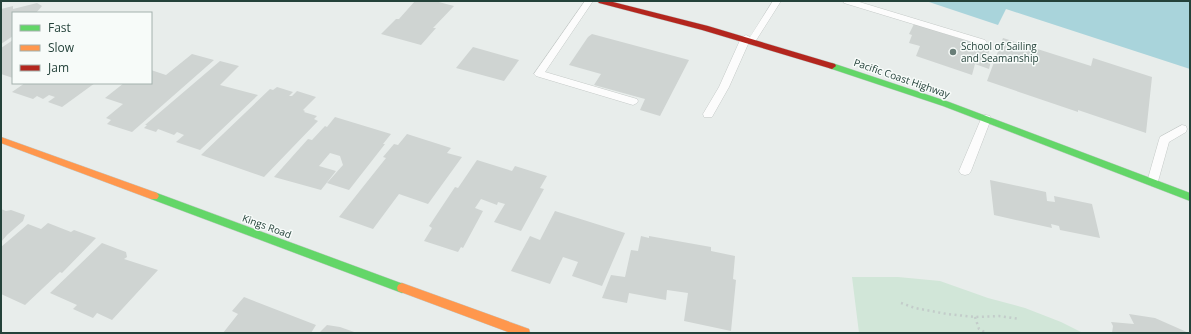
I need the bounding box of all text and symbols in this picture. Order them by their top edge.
legend [12,12,152,84]
text: Fast [48,19,71,36]
text: Slow [48,39,75,56]
place label: School of Sailing and Seamanship [961,39,1039,65]
marker: School of Sailing and Seamanship [948,47,958,57]
street label: Pacific Coast Highway [852,55,953,101]
text: Jam [47,59,69,76]
street label: Kings Road [240,211,294,241]

